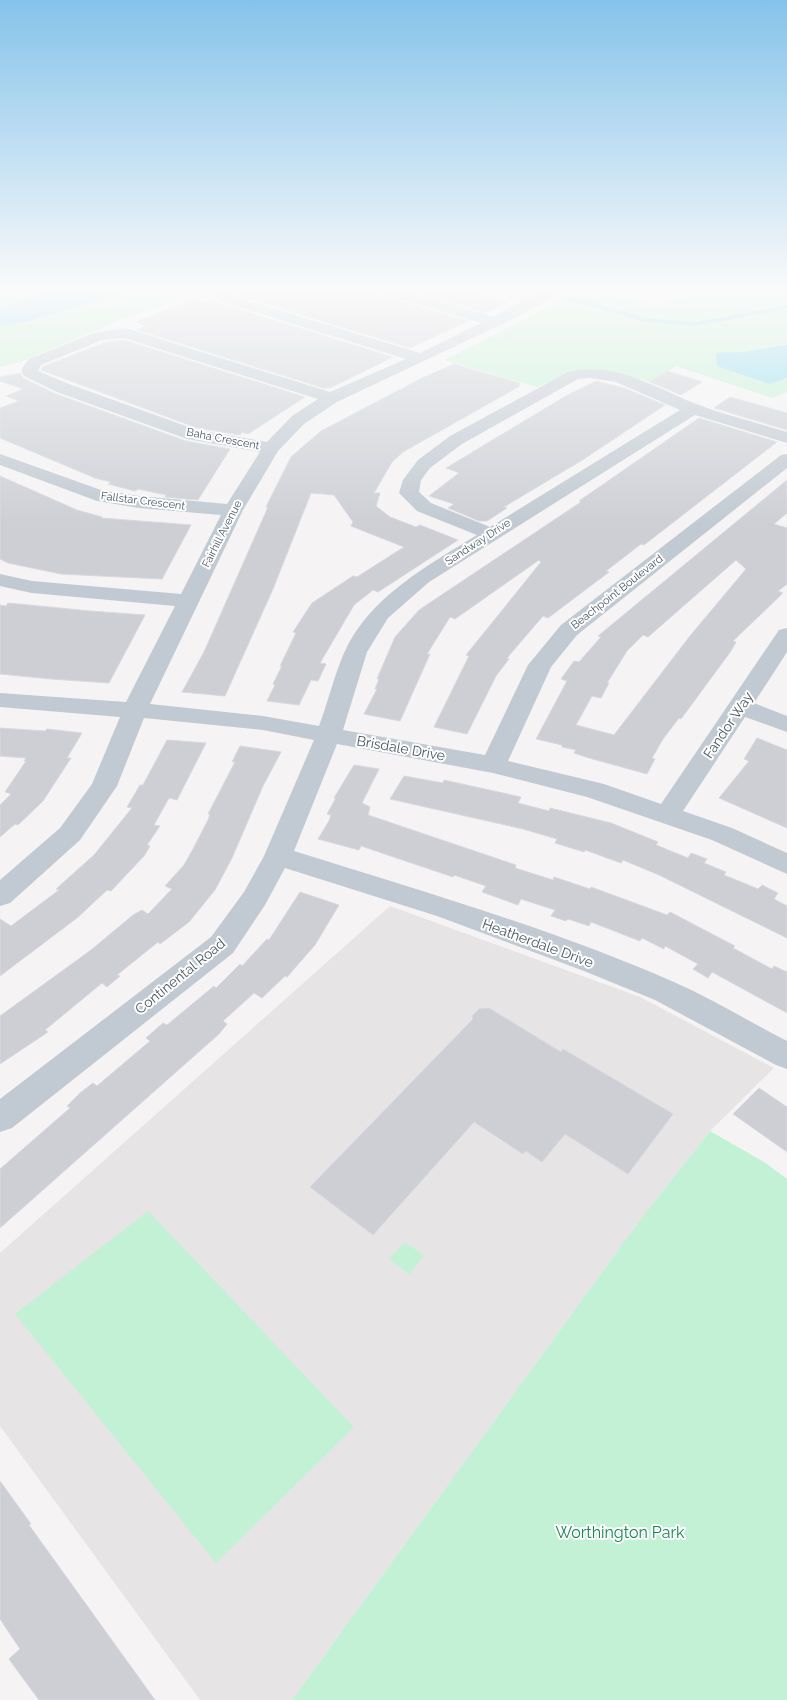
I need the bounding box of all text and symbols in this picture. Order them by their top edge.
street label: Baha Crescent [185,426,261,453]
street label: Fallstar Crescent [100,489,186,513]
street label: Fairhill Avenue [200,498,245,570]
street label: Sandway Drive [443,516,514,568]
street label: Beachpoint Boulevard [569,552,666,632]
street label: Fandor Way [700,688,756,761]
street label: Brisdale Drive [356,732,446,764]
street label: Heatherdale Drive [480,915,596,971]
street label: Continental Road [132,935,228,1017]
park label: Worthington Park [555,1523,685,1542]

